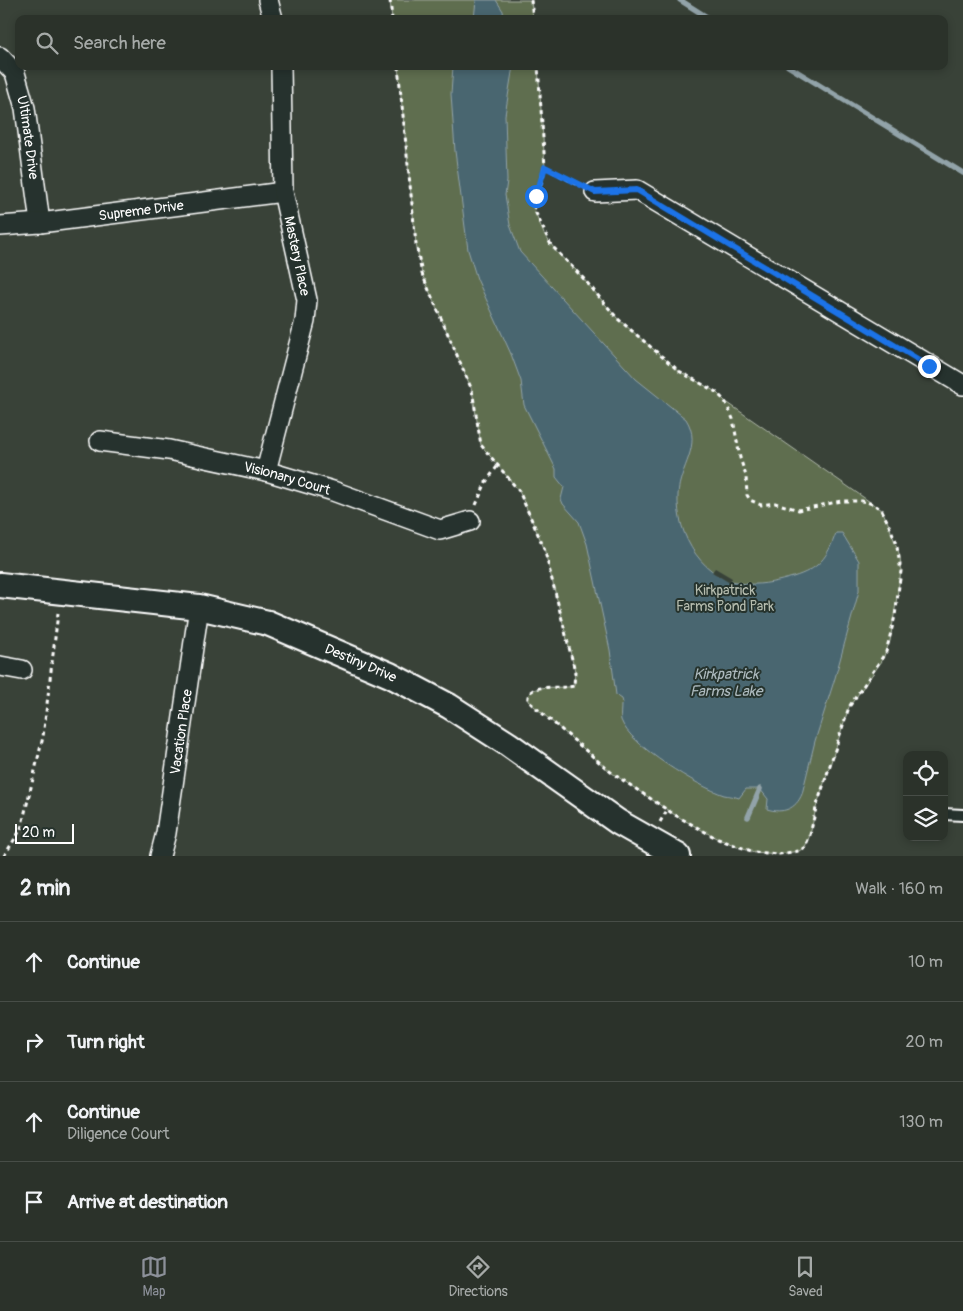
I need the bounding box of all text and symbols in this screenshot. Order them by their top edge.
search box [15,15,948,70]
icon: search [33,29,61,57]
text: Search here [73,31,166,55]
street label: Ultimate Drive [13,94,43,181]
route start [525,185,548,208]
street label: Supreme Drive [98,196,185,224]
street label: Mastery Place [280,215,314,297]
route end [918,355,941,378]
street label: Visionary Court [242,458,333,498]
park label: Kirkpatrick Farms Pond Park [676,582,774,615]
street label: Destiny Drive [322,640,400,686]
water label: Kirkpatrick Farms Lake [690,665,764,701]
street label: Vacation Place [166,688,195,776]
map controls [903,751,948,841]
button: locate [903,751,948,796]
button: layers [903,796,948,841]
scale bar [15,821,74,844]
text: 20 m [22,824,55,841]
text: 2 min [20,875,70,902]
text: Walk · 160 m [855,879,943,899]
icon: ahead [20,948,48,976]
text: Continue [67,950,140,974]
text: 10 m [908,952,943,972]
icon: right [20,1028,48,1056]
text: Turn right [67,1030,145,1054]
text: 20 m [905,1032,943,1052]
text: Continue [67,1100,140,1124]
icon: ahead [20,1108,48,1136]
text: 130 m [899,1112,943,1132]
text: Diligence Court [67,1124,169,1144]
icon: arrive [20,1188,48,1216]
text: Arrive at destination [67,1190,228,1214]
tab: Map [140,1253,168,1300]
tab: Directions [448,1253,508,1300]
tab: Saved [788,1253,823,1300]

